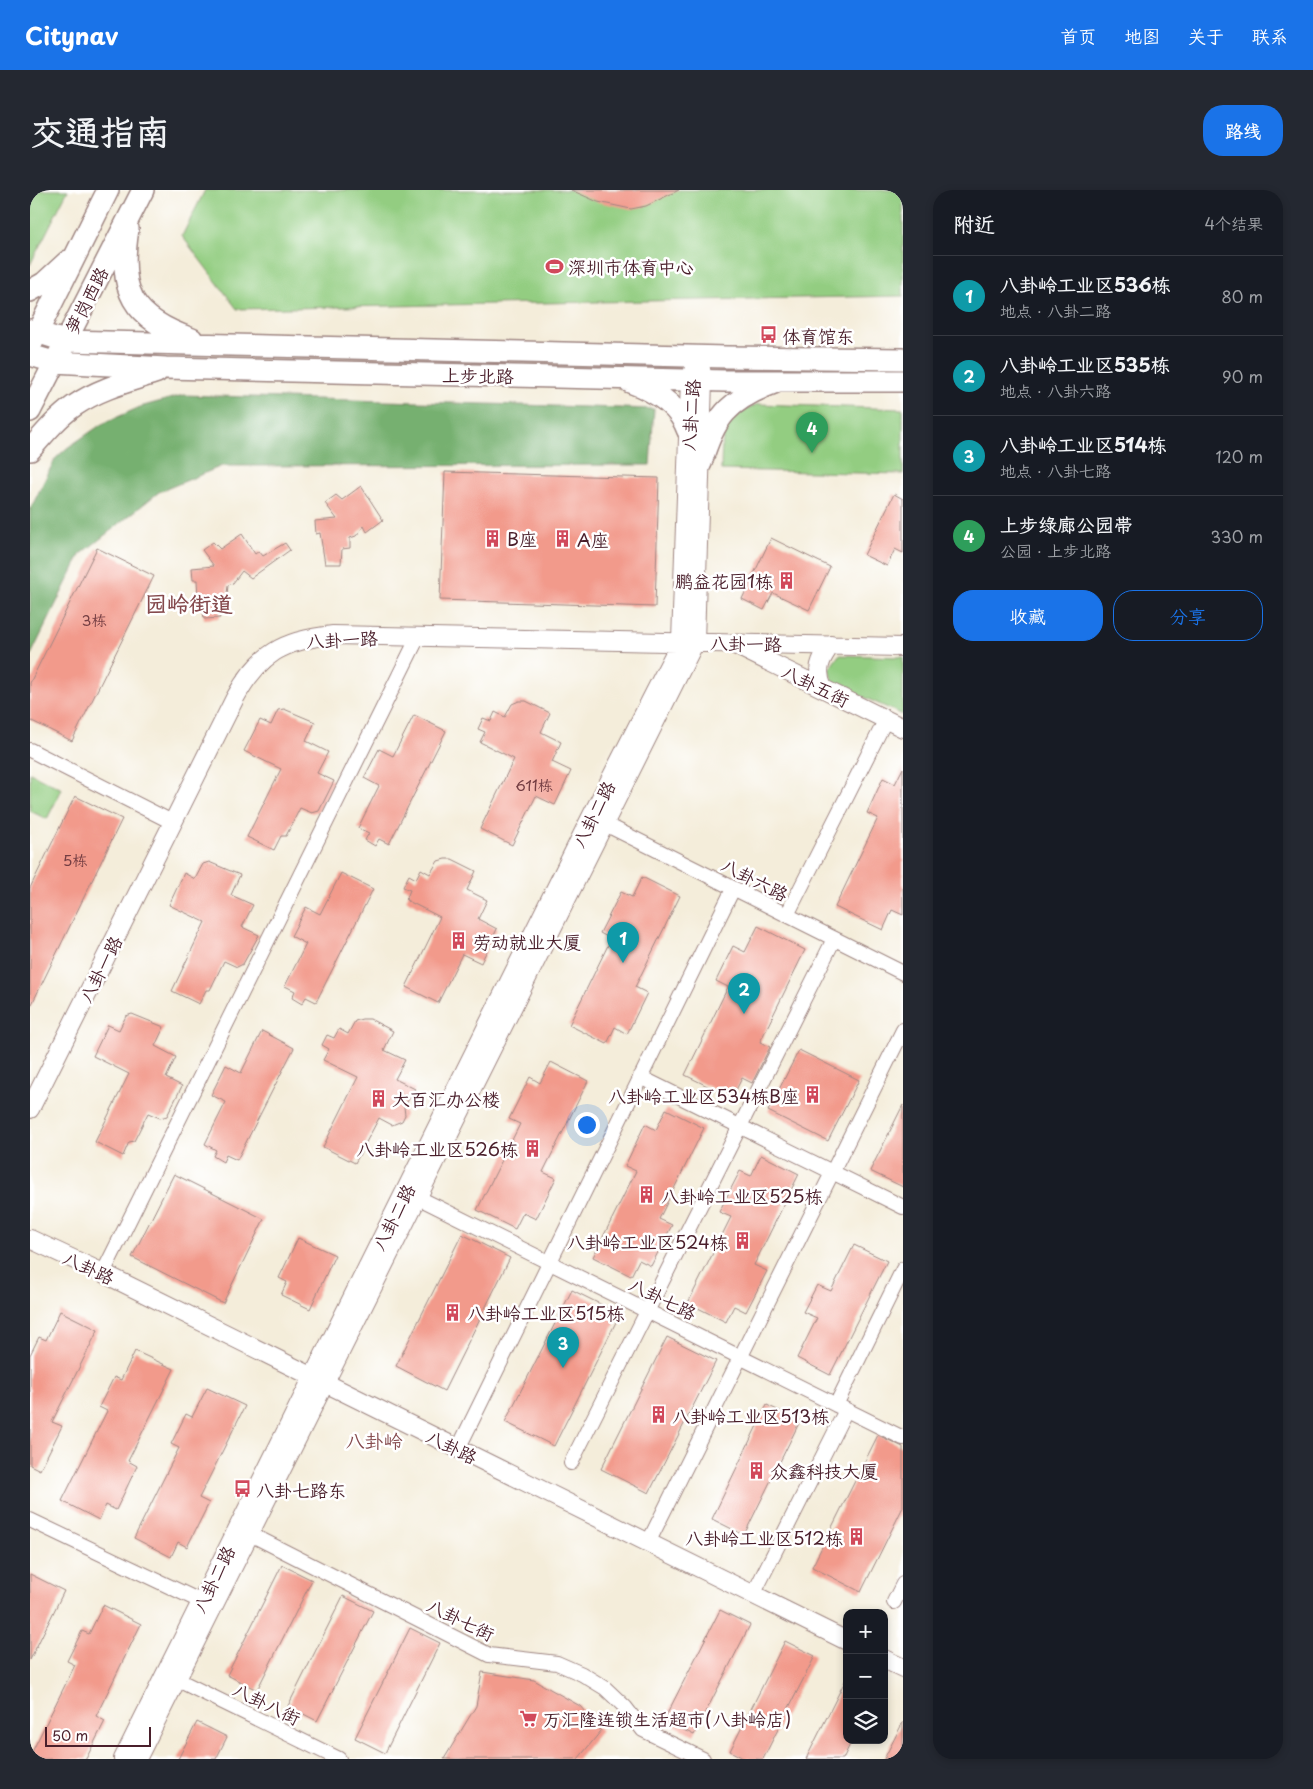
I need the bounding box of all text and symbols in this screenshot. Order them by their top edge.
text: Citynav [25,17,118,53]
text: 首页 [1060,22,1096,49]
text: 地图 [1124,22,1160,49]
text: 关于 [1188,22,1224,49]
text: 联系 [1252,22,1288,49]
text: 交通指南 [30,104,170,157]
button: 路线 [1203,105,1283,156]
text: 附近 [953,207,995,239]
text: 4个结果 [1204,211,1263,235]
place label: 深圳市体育中心 [568,253,694,280]
sports icon: 深圳市体育中心 [544,256,564,276]
street label: 笋岗西路 [58,262,114,338]
text: 八卦岭工业区536栋 [1000,270,1171,298]
text: 1 [965,284,973,308]
text: 80 m [1221,284,1263,308]
text: 地点 · 八卦二路 [1000,298,1111,322]
place label: 体育馆东 [782,322,854,349]
bus stop icon: 体育馆东 [758,325,778,345]
text: 八卦岭工业区535栋 [1000,350,1170,378]
street label: 上步北路 [442,361,514,389]
text: 2 [963,364,975,388]
text: 90 m [1222,364,1263,388]
street label: 八卦二路 [674,378,706,452]
text: 地点 · 八卦六路 [1000,378,1111,402]
pin: 4 [796,412,828,453]
text: 八卦岭工业区514栋 [1000,430,1166,458]
text: 3 [964,444,974,468]
text: 120 m [1216,444,1263,468]
text: 地点 · 八卦七路 [1000,458,1111,482]
text: 上步绿廊公园带 [1000,510,1133,538]
text: 4 [964,524,974,548]
text: 330 m [1210,524,1263,548]
place label: B座 [507,525,537,552]
place label: A座 [577,526,609,553]
building icon: B座 [483,528,503,548]
building icon: A座 [553,529,573,549]
text: 公园 · 上步北路 [1000,538,1111,562]
place label: 鹏益花园1栋 [675,567,773,594]
building icon: 鹏益花园1栋 [777,570,797,590]
district label: 园岭街道 [145,586,233,619]
button: 收藏 [953,590,1103,641]
button: 分享 [1113,590,1263,641]
house number: 3栋 [82,608,106,631]
street label: 八卦一路 [305,624,379,654]
street label: 八卦一路 [710,629,782,657]
street label: 八卦五街 [778,657,854,713]
house number: 611栋 [515,773,553,796]
street label: 八卦二路 [565,776,621,852]
house number: 5栋 [63,848,87,871]
street label: 八卦六路 [717,851,793,907]
pin: 1 [607,922,639,963]
place label: 劳动就业大厦 [473,928,581,955]
street label: 八卦一路 [72,931,128,1007]
building icon: 劳动就业大厦 [449,931,469,951]
pin: 2 [728,973,760,1014]
place label: 八卦岭工业区534栋B座 [608,1082,799,1109]
place label: 大百汇办公楼 [392,1085,500,1112]
building icon: 八卦岭工业区534栋B座 [803,1085,823,1105]
building icon: 大百汇办公楼 [368,1088,388,1108]
your location [574,1112,600,1138]
place label: 八卦岭工业区526栋 [356,1135,518,1162]
building icon: 八卦岭工业区526栋 [522,1138,542,1158]
street label: 八卦二路 [365,1179,421,1255]
place label: 八卦岭工业区525栋 [661,1182,823,1209]
building icon: 八卦岭工业区525栋 [637,1185,657,1205]
place label: 八卦岭工业区524栋 [567,1228,728,1255]
building icon: 八卦岭工业区524栋 [732,1231,752,1251]
street label: 八卦路 [59,1243,119,1291]
street label: 八卦七路 [625,1270,701,1326]
place label: 八卦岭工业区515栋 [467,1299,625,1326]
building icon: 八卦岭工业区515栋 [443,1302,463,1322]
pin: 3 [547,1327,579,1368]
place label: 八卦岭工业区513栋 [672,1402,829,1429]
building icon: 八卦岭工业区513栋 [648,1405,668,1425]
street label: 八卦路 [422,1422,482,1470]
district label: 八卦岭 [345,1426,403,1454]
place label: 众鑫科技大厦 [770,1457,878,1484]
building icon: 众鑫科技大厦 [746,1460,766,1480]
place label: 八卦七路东 [256,1476,346,1503]
bus stop icon: 八卦七路东 [232,1479,252,1499]
place label: 八卦岭工业区512栋 [685,1524,843,1551]
building icon: 八卦岭工业区512栋 [847,1527,867,1547]
street label: 八卦二路 [185,1541,241,1617]
street label: 八卦七街 [423,1591,499,1647]
map controls [843,1609,888,1744]
button: + [843,1609,888,1654]
button: − [843,1654,888,1699]
street label: 八卦八街 [229,1675,305,1731]
button: layers [843,1699,888,1744]
place label: 万汇隆连锁生活超市(八卦岭店) [543,1705,791,1732]
supermarket icon: 万汇隆连锁生活超市(八卦岭店) [519,1708,539,1728]
scale bar [45,1724,151,1747]
text: 50 m [52,1725,88,1746]

